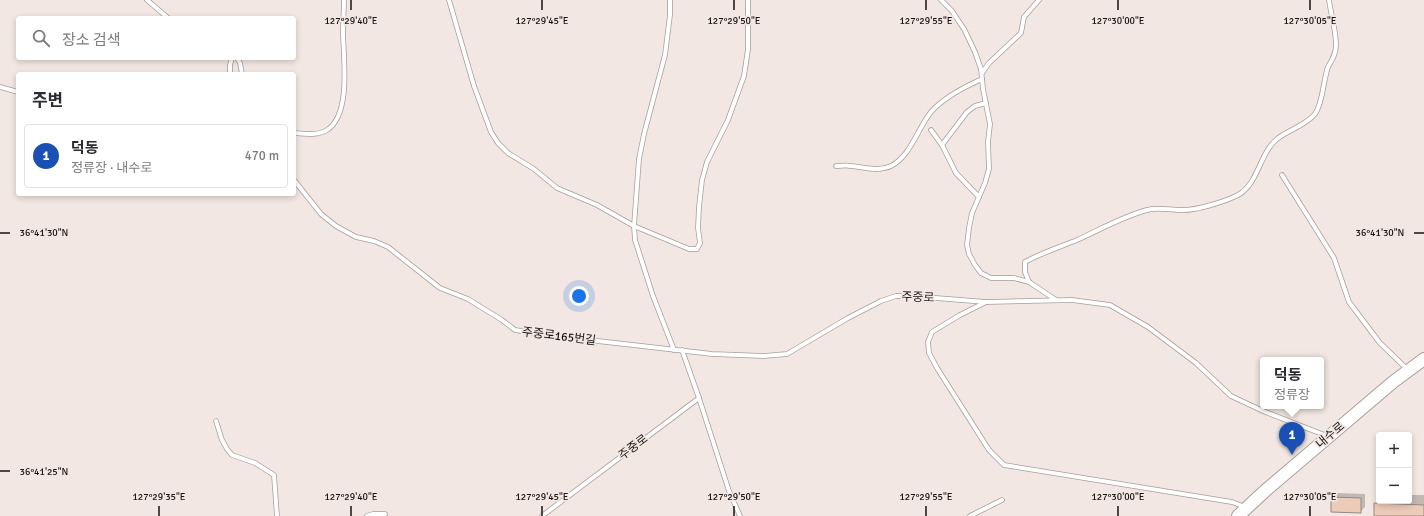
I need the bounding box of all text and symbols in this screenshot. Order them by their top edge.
text: 127°29'40"E [324,15,378,27]
text: 127°29'45"E [515,15,569,27]
text: 127°29'50"E [707,15,761,27]
text: 127°29'55"E [899,15,953,27]
text: 127°30'00"E [1091,15,1145,27]
text: 127°30'05"E [1283,15,1337,27]
search box [16,16,296,60]
icon: search [30,27,52,49]
text: 장소 검색 [62,31,121,49]
text: 주변 [32,90,63,111]
text: 덕동 [71,139,99,157]
text: 1 [42,148,50,164]
text: 470 m [245,148,279,164]
text: 정류장 · 내수로 [71,160,152,176]
text: 36°41'30"N [20,227,68,239]
text: 36°41'30"N [1356,227,1404,239]
your location [569,286,589,306]
street label: 주중로 [901,289,935,306]
street label: 주중로165번길 [521,325,597,348]
popup [1260,357,1324,409]
text: 덕동 [1274,366,1302,384]
text: 정류장 [1274,387,1310,403]
street label: 내수로 [1313,419,1348,452]
pin: 1 [1279,422,1305,455]
street label: 주중로 [616,431,651,463]
map controls [1376,432,1412,504]
button: + [1376,432,1412,468]
text: 36°41'25"N [20,466,68,478]
button: − [1376,468,1412,504]
text: 127°29'35"E [132,491,186,503]
text: 127°29'40"E [324,491,378,503]
text: 127°29'45"E [515,491,569,503]
text: 127°29'50"E [707,491,761,503]
text: 127°29'55"E [899,491,953,503]
text: 127°30'00"E [1091,491,1145,503]
text: 127°30'05"E [1283,491,1337,503]

